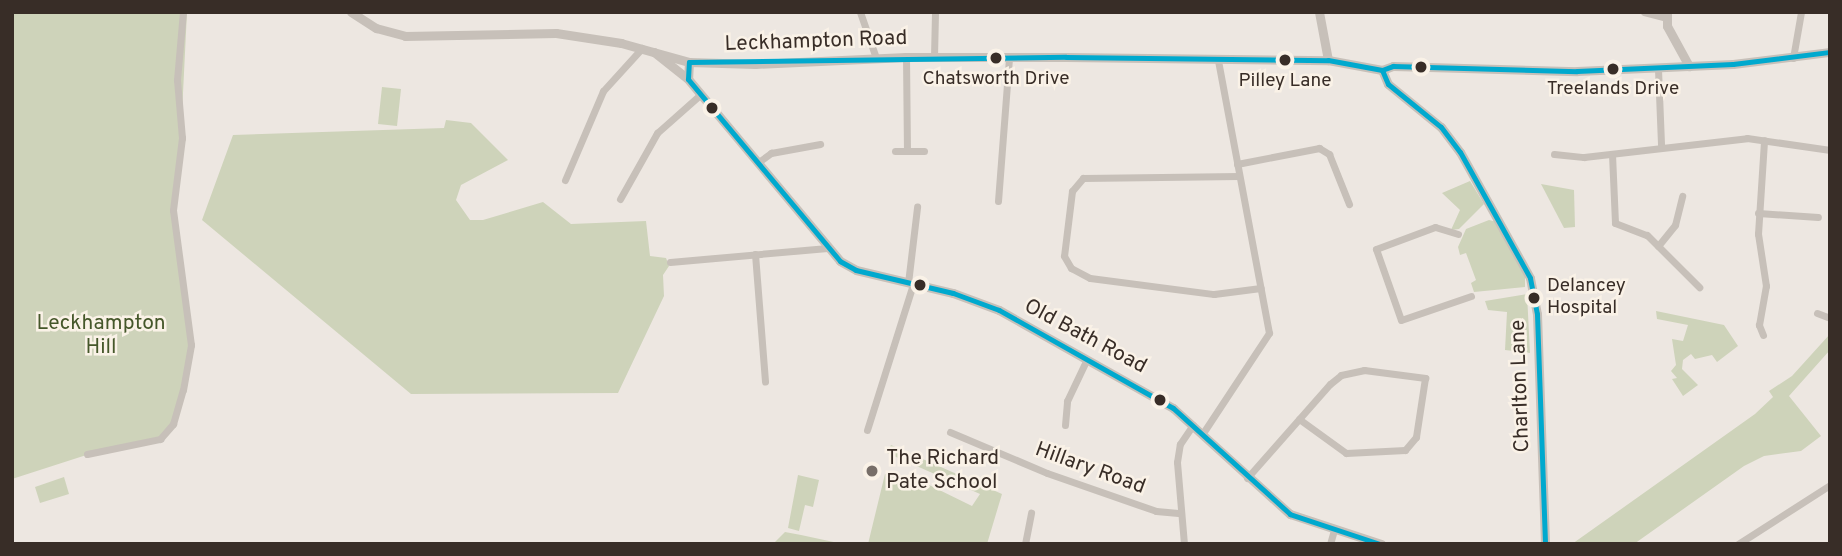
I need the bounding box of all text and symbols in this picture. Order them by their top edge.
street label: Leckhampton Road [724,26,908,58]
marker: Chatsworth Drive [989,51,1003,65]
marker: Pilley Lane [1278,53,1292,67]
unlabelled marker [1414,60,1428,74]
marker: Treelands Drive [1606,62,1620,76]
place label: Chatsworth Drive [922,69,1070,91]
place label: Pilley Lane [1238,71,1332,93]
place label: Treelands Drive [1547,79,1679,101]
unlabelled marker [705,101,719,115]
place label: Delancey Hospital [1547,276,1626,320]
unlabelled marker [913,278,927,292]
marker: Delancey Hospital [1527,291,1541,305]
street label: Old Bath Road [1019,294,1151,380]
park label: Leckhampton Hill [36,311,166,361]
street label: Charlton Lane [1506,319,1536,453]
unlabelled marker [1153,393,1167,407]
street label: Hillary Road [1031,437,1149,501]
place label: The Richard Pate School [886,446,999,496]
marker: The Richard Pate School [864,463,880,479]

